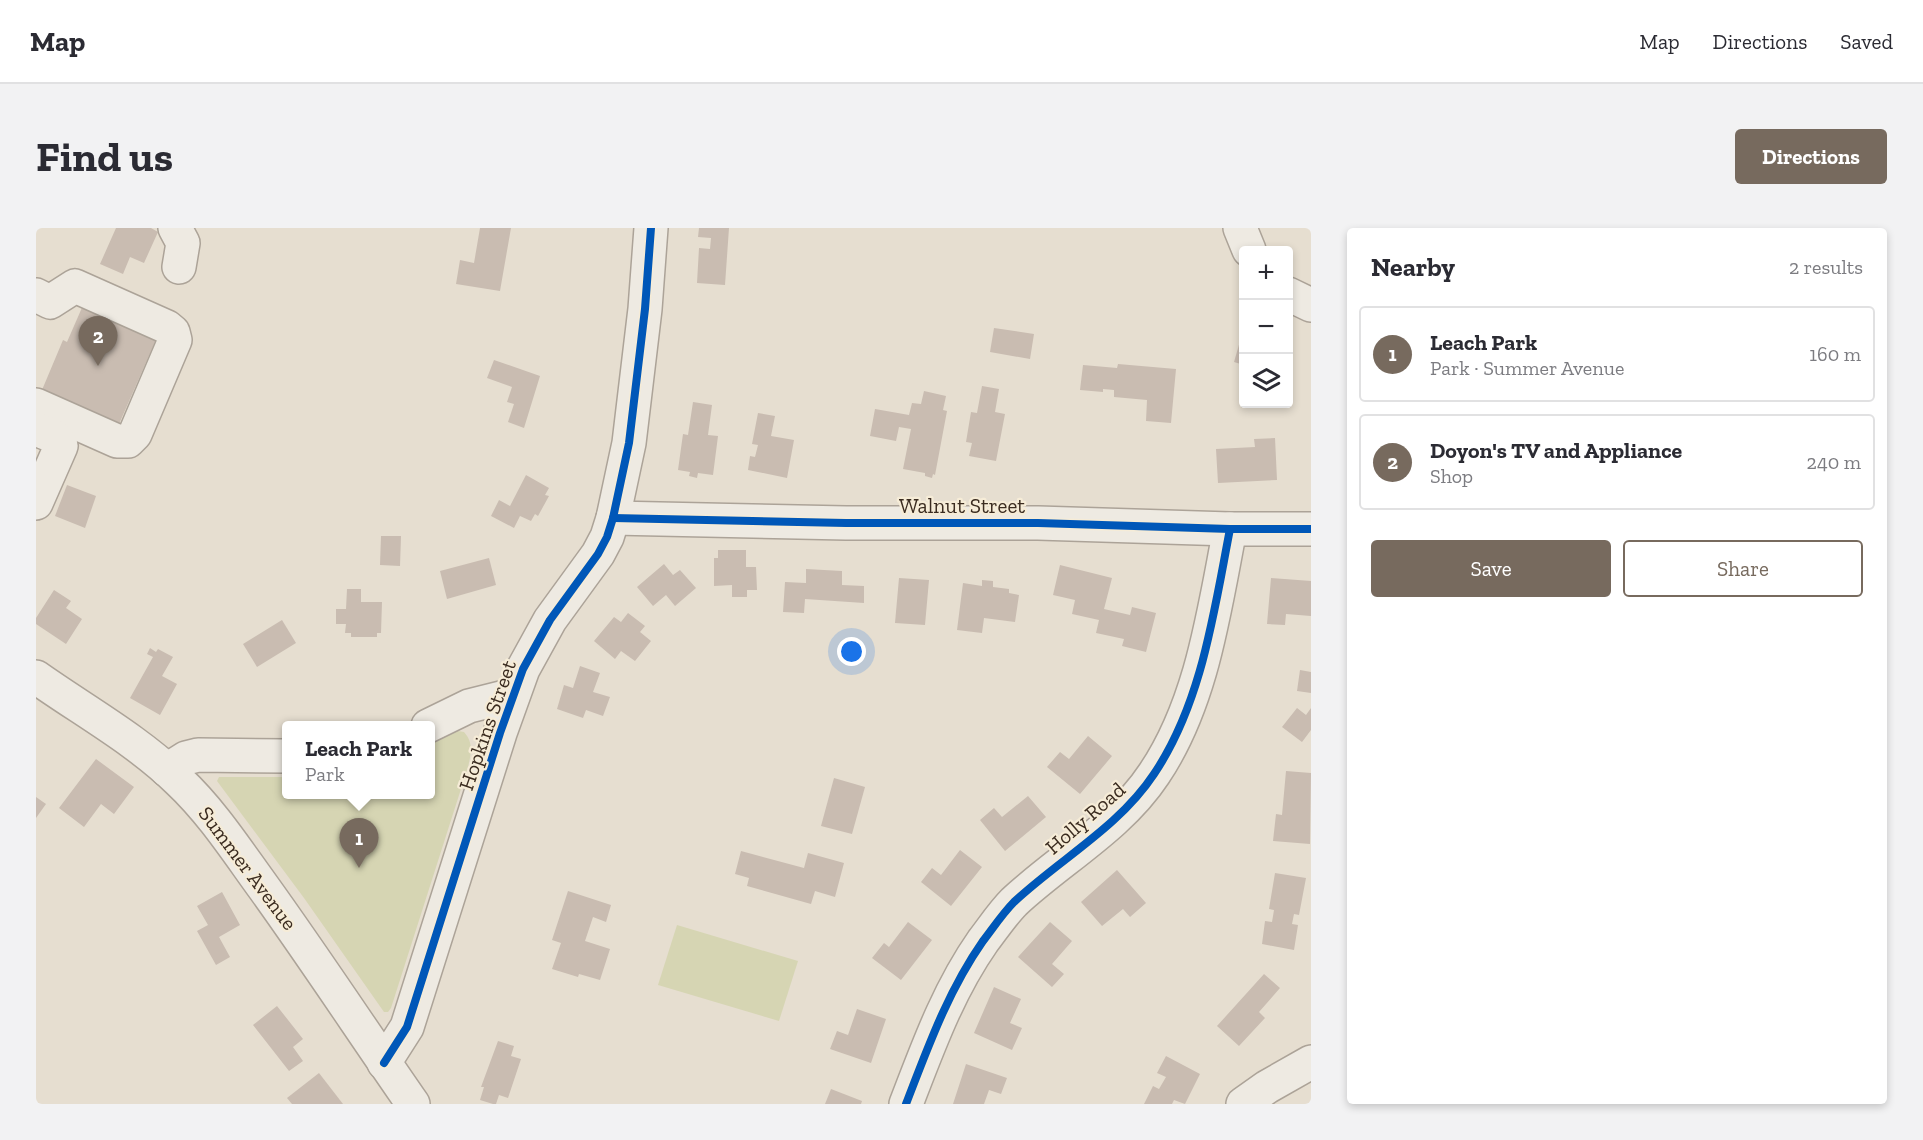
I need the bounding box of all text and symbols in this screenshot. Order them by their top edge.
text: Map [30,25,85,58]
text: Map [1640,29,1680,54]
text: Directions [1713,29,1807,54]
text: Saved [1840,29,1893,54]
button: Directions [1735,129,1887,184]
text: Find us [36,131,173,182]
map controls [1239,246,1293,408]
button: + [1239,246,1293,300]
text: Nearby [1371,251,1455,283]
text: 2 results [1789,255,1863,279]
button: − [1239,300,1293,354]
pin: 2 [78,316,118,366]
text: Leach Park [1430,329,1537,356]
text: 1 [1388,342,1397,366]
text: 160 m [1809,342,1861,366]
button: layers [1239,354,1293,408]
text: Park · Summer Avenue [1430,356,1624,380]
text: Doyon's TV and Appliance [1430,437,1682,464]
text: 2 [1387,450,1398,474]
text: 240 m [1807,450,1861,474]
text: Shop [1430,464,1473,488]
street label: Walnut Street [899,493,1025,518]
button: Save [1371,540,1611,597]
button: Share [1623,540,1863,597]
your location [837,637,866,666]
street label: Hopkins Street [453,657,521,793]
popup [282,721,435,799]
text: Leach Park [305,735,412,762]
text: Park [305,762,345,786]
street label: Holly Road [1040,776,1130,859]
street label: Summer Avenue [193,801,303,935]
pin: 1 [340,818,378,868]

